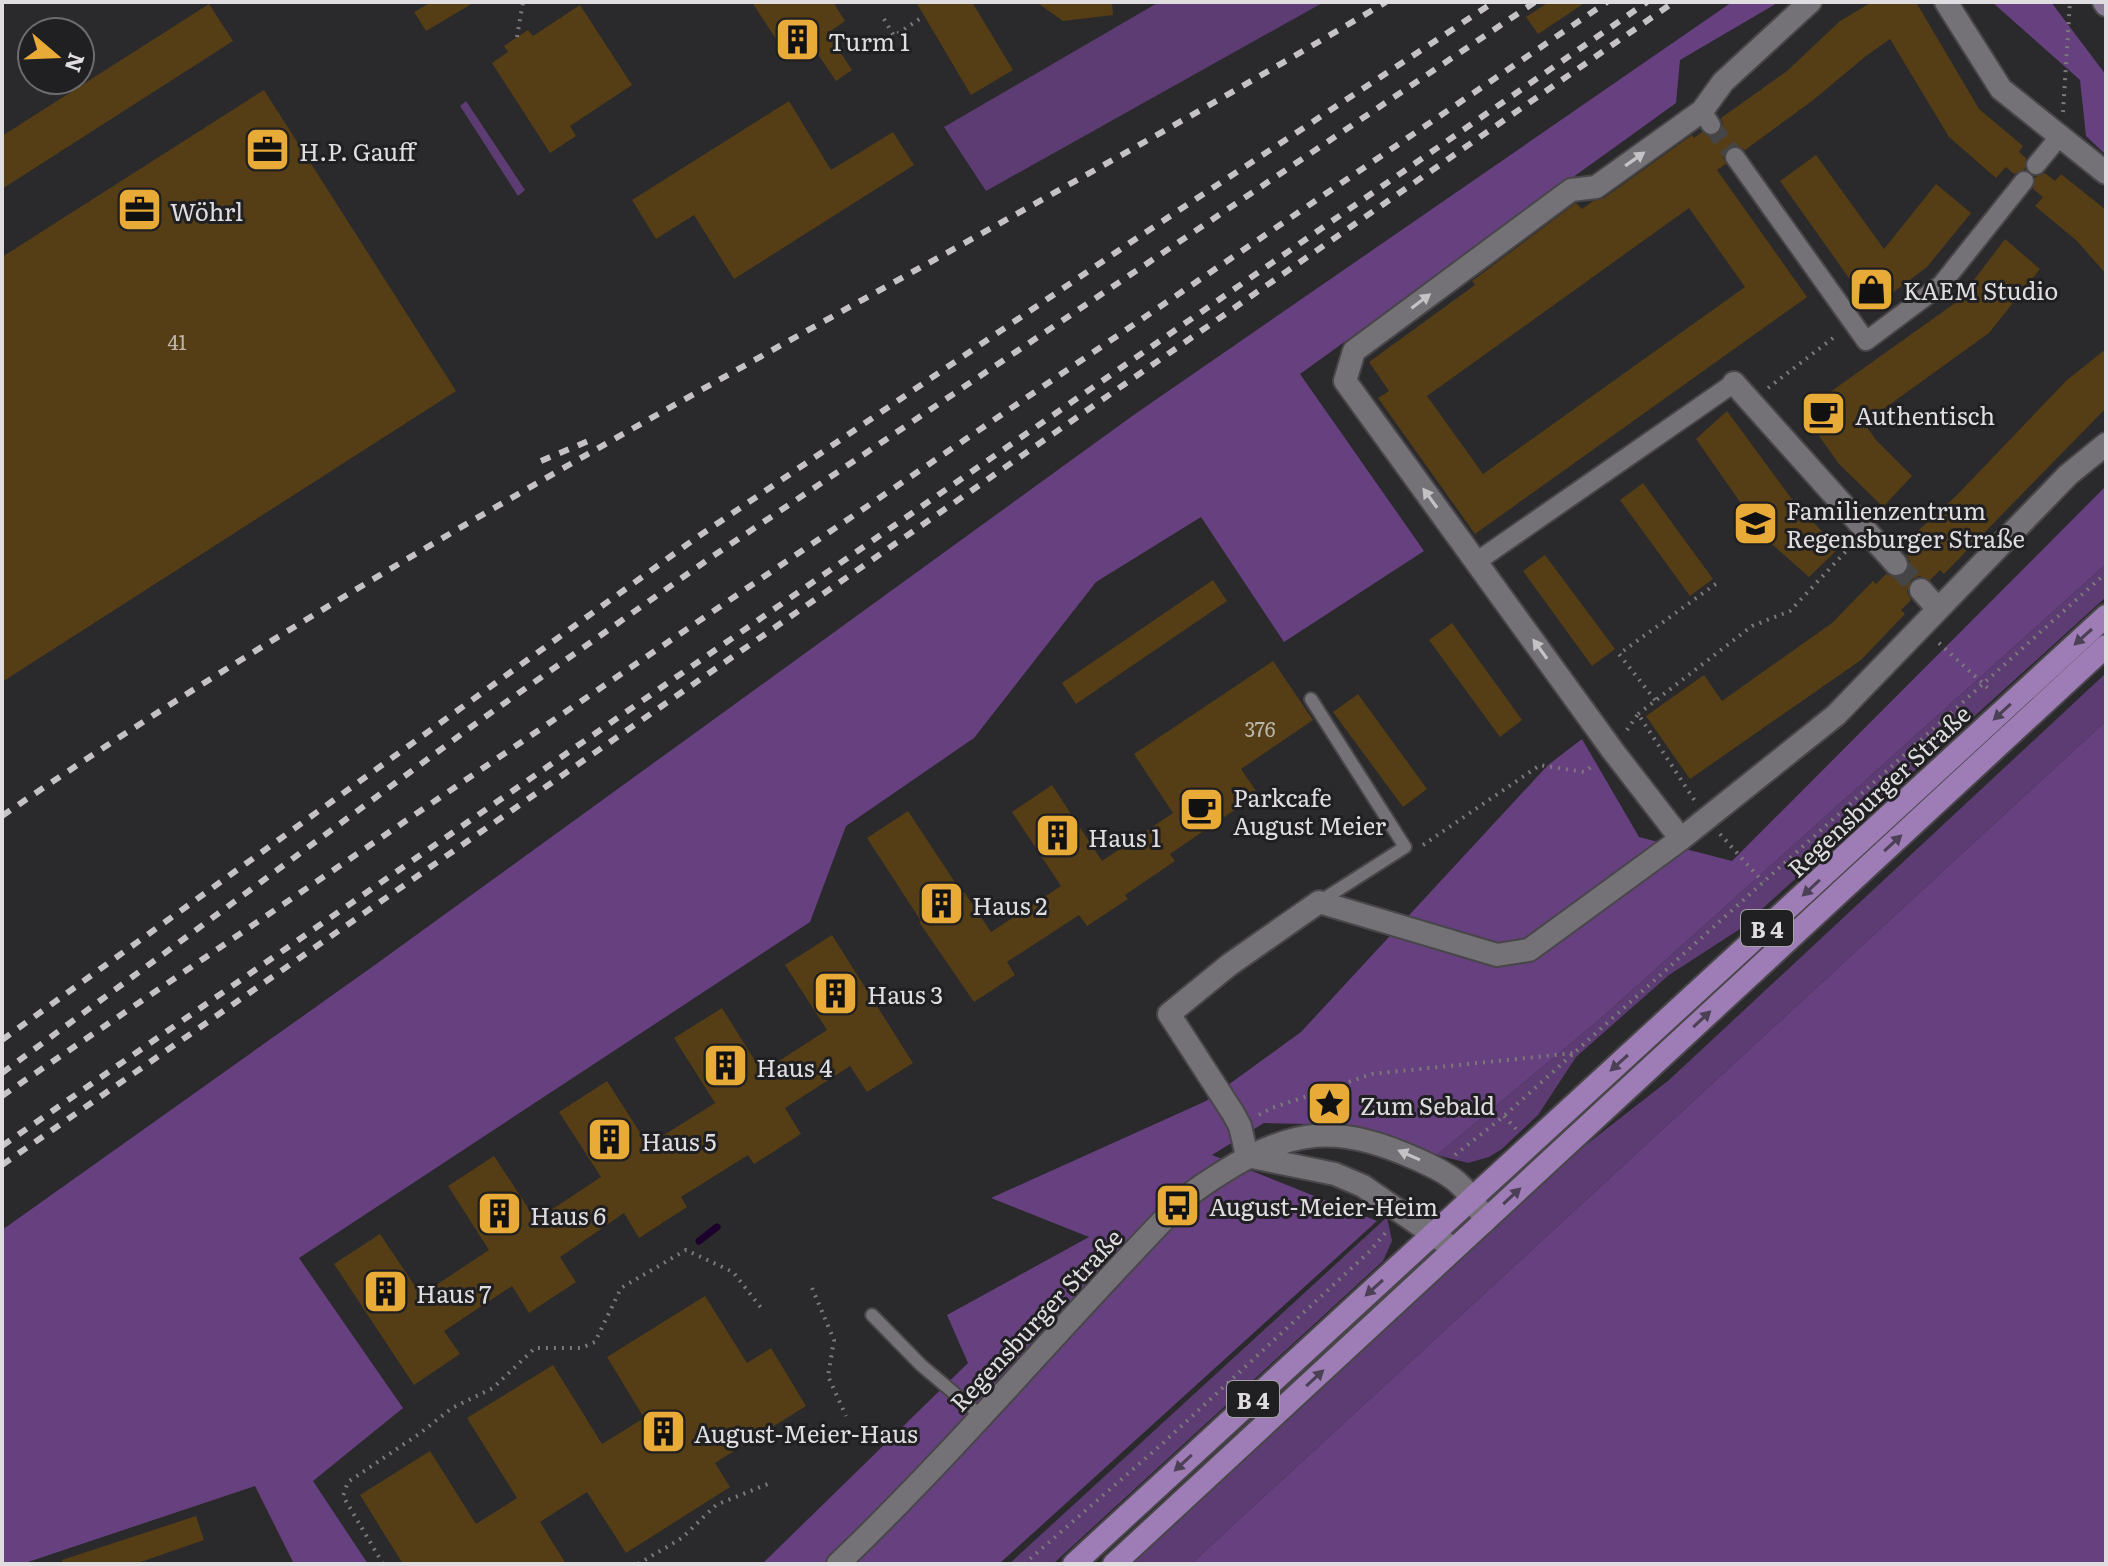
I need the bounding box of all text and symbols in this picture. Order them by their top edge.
north arrow [16,16,96,96]
building icon: Turm 1 [773,16,821,64]
place label: Turm 1 [828,23,910,58]
text: N [58,49,95,77]
office icon: H.P. Gauff [244,126,292,174]
place label: H.P. Gauff [299,133,417,168]
one-way arrow [1625,151,1645,167]
office icon: Wöhrl [115,186,163,234]
place label: Wöhrl [170,193,243,228]
shop icon: KAEM Studio [1848,265,1896,313]
place label: KAEM Studio [1903,272,2058,307]
one-way arrow [1410,293,1432,309]
house number: 41 [167,326,187,356]
cafe icon: Authentisch [1800,390,1848,438]
place label: Authentisch [1855,397,1995,432]
one-way arrow [1423,488,1438,509]
place label: Familienzentrum Regensburger Straße [1786,492,2025,555]
school or university icon: Familienzentrum Regensburger Straße [1731,499,1779,547]
one-way arrow [2073,628,2092,646]
one-way arrow [1533,639,1549,659]
street label: Regensburger Straße [1779,696,1977,884]
one-way arrow [1993,702,2012,720]
house number: 376 [1244,713,1276,743]
place label: Parkcafe August Meier [1233,779,1387,842]
cafe icon: Parkcafe August Meier [1178,786,1226,834]
building icon: Haus 1 [1033,812,1081,860]
place label: Haus 1 [1088,819,1161,854]
one-way arrow [1883,834,1902,852]
one-way arrow [1802,878,1821,896]
building icon: Haus 2 [917,880,965,928]
place label: Haus 2 [972,887,1048,922]
road number: B 4 [1741,910,1793,946]
building icon: Haus 3 [812,969,860,1017]
place label: Haus 3 [867,976,943,1011]
one-way arrow [1693,1011,1712,1029]
building icon: Haus 4 [701,1042,749,1090]
place label: Haus 4 [756,1049,833,1084]
one-way arrow [1610,1054,1629,1072]
place icon: Zum Sebald [1305,1080,1353,1128]
place label: Zum Sebald [1360,1087,1495,1122]
building icon: Haus 5 [586,1116,634,1164]
place label: Haus 5 [641,1123,717,1158]
one-way arrow [1397,1149,1421,1162]
bus stop icon: August-Meier-Heim [1154,1181,1202,1229]
place label: August-Meier-Heim [1209,1188,1438,1223]
one-way arrow [1502,1188,1521,1206]
building icon: Haus 6 [475,1190,523,1238]
place label: Haus 6 [530,1197,606,1232]
street label: Regensburger Straße [941,1220,1129,1418]
building icon: Haus 7 [361,1268,409,1316]
place label: Haus 7 [416,1275,492,1310]
one-way arrow [1365,1278,1384,1296]
one-way arrow [1305,1370,1324,1388]
road number: B 4 [1227,1381,1279,1417]
building icon: August-Meier-Haus [639,1408,687,1456]
place label: August-Meier-Haus [694,1415,918,1450]
one-way arrow [1174,1454,1193,1472]

